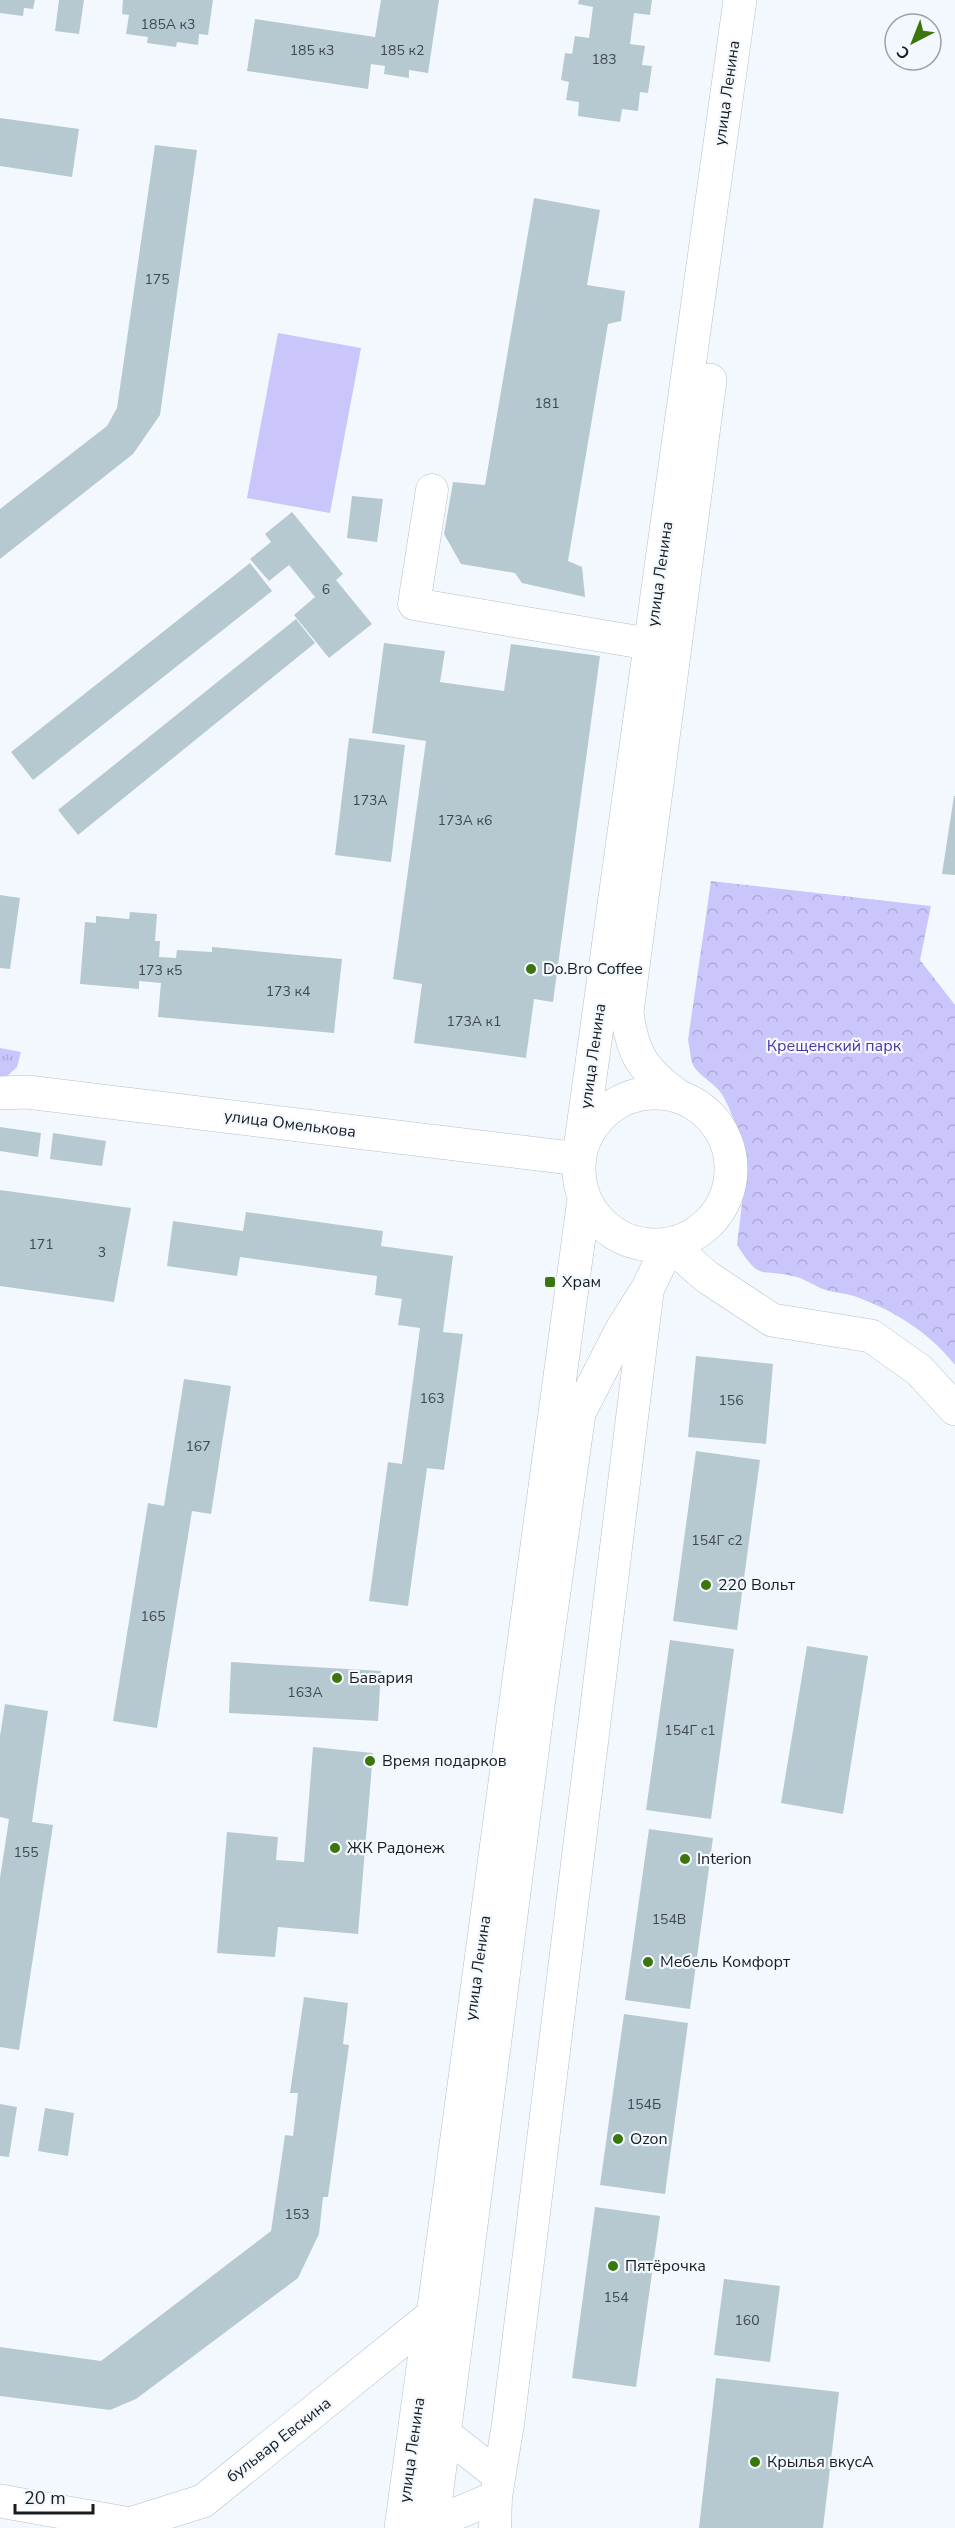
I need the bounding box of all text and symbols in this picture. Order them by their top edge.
north arrow [883,12,943,72]
house number: 185А к3 [141,15,195,34]
street label: улица Ленина [709,39,745,147]
house number: 185 к3 [290,41,334,60]
house number: 185 к2 [380,41,424,60]
text: С [892,41,915,64]
house number: 183 [591,50,617,69]
house number: 175 [144,270,170,289]
house number: 181 [534,394,560,413]
street label: улица Ленина [642,520,678,628]
house number: 6 [322,580,330,599]
house number: 173А [352,791,388,810]
house number: 173А к6 [438,811,492,830]
place label: Do.Bro Coffee [543,958,643,980]
house number: 173 к5 [138,961,182,980]
marker: Do.Bro Coffee [524,962,538,976]
house number: 173 к4 [266,982,310,1001]
street label: улица Ленина [575,1002,611,1110]
house number: 173А к1 [447,1012,501,1031]
park label: Крещенский парк [767,1035,902,1057]
street label: улица Омелькова [223,1105,357,1143]
house number: 171 [28,1235,54,1254]
house number: 3 [98,1243,106,1262]
place label: Храм [562,1271,601,1293]
marker: Храм [543,1275,557,1289]
house number: 163 [419,1389,445,1408]
house number: 156 [718,1391,744,1410]
house number: 167 [185,1437,211,1456]
house number: 154Г с2 [691,1531,743,1550]
place label: 220 Вольт [718,1574,796,1596]
marker: 220 Вольт [699,1578,713,1592]
house number: 165 [140,1607,166,1626]
place label: Бавария [349,1667,413,1689]
marker: Бавария [330,1671,344,1685]
house number: 163А [287,1683,323,1702]
house number: 154Г с1 [664,1721,716,1740]
place label: Время подарков [382,1750,507,1772]
marker: Время подарков [363,1754,377,1768]
place label: ЖК Радонеж [347,1837,445,1859]
marker: ЖК Радонеж [328,1841,342,1855]
house number: 155 [13,1843,39,1862]
place label: Interion [697,1848,752,1870]
marker: Interion [678,1852,692,1866]
house number: 154В [652,1910,686,1929]
street label: улица Ленина [460,1914,496,2022]
place label: Мебель Комфорт [660,1951,791,1973]
marker: Мебель Комфорт [641,1955,655,1969]
house number: 154Б [627,2095,661,2114]
place label: Ozon [630,2128,668,2150]
marker: Ozon [611,2132,625,2146]
house number: 153 [284,2205,310,2224]
place label: Пятёрочка [625,2255,706,2277]
marker: Пятёрочка [606,2259,620,2273]
house number: 154 [603,2288,629,2307]
house number: 160 [734,2311,760,2330]
street label: бульвар Евскина [222,2392,336,2488]
street label: улица Ленина [394,2396,430,2504]
place label: Крылья вкусА [767,2451,874,2473]
marker: Крылья вкусА [748,2455,762,2469]
scale bar [15,2477,93,2515]
text: 20 m [24,2486,66,2510]

